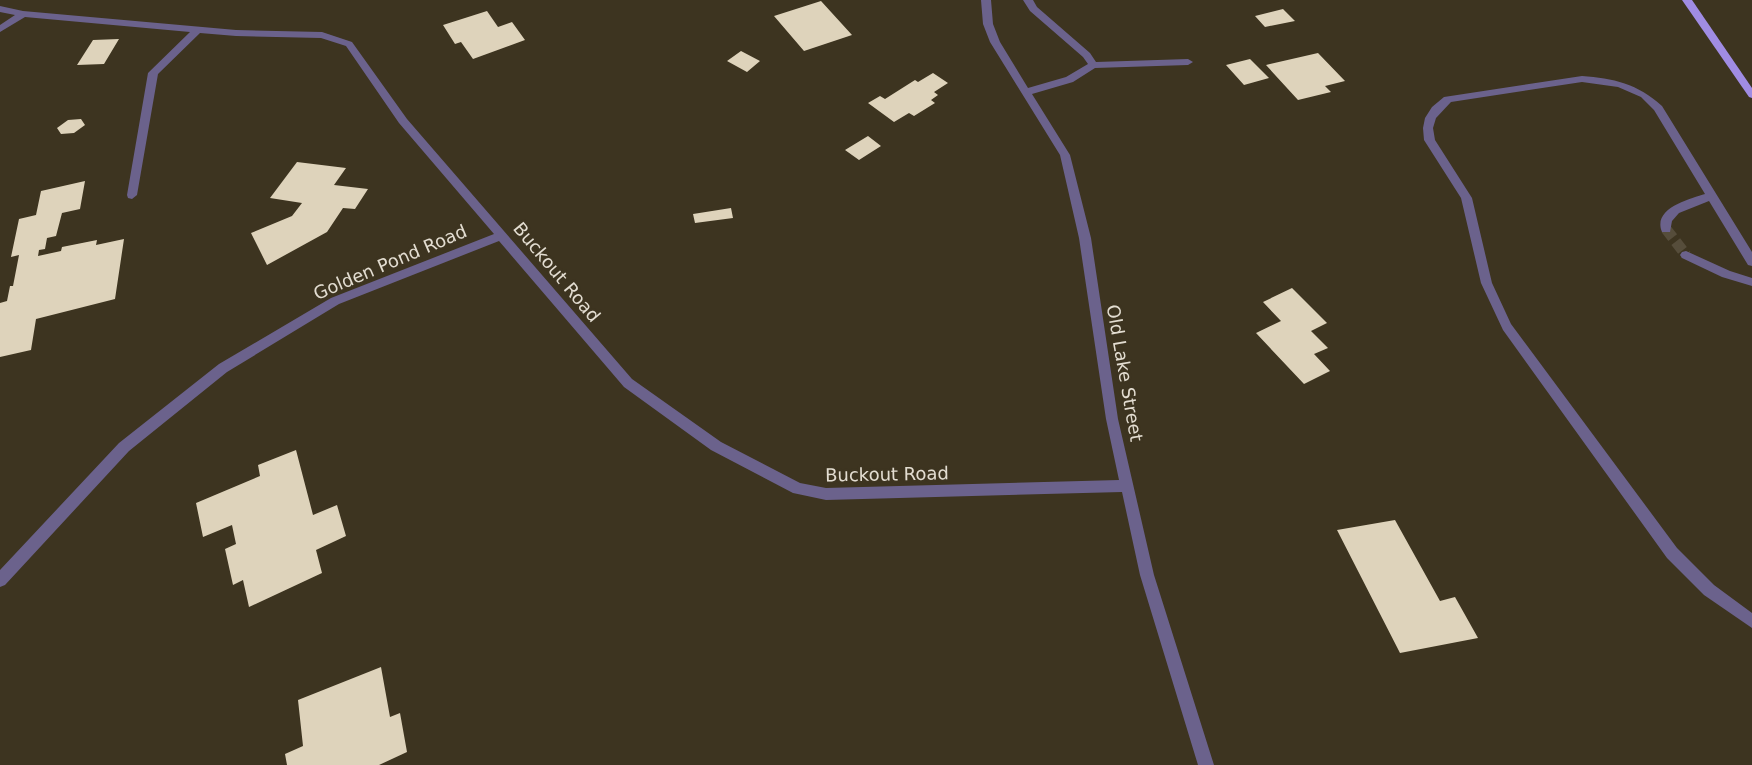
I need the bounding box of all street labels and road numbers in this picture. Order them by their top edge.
street label: Buckout Road [509,218,605,326]
street label: Golden Pond Road [310,220,470,304]
street label: Old Lake Street [1103,303,1147,443]
street label: Buckout Road [825,462,949,486]

